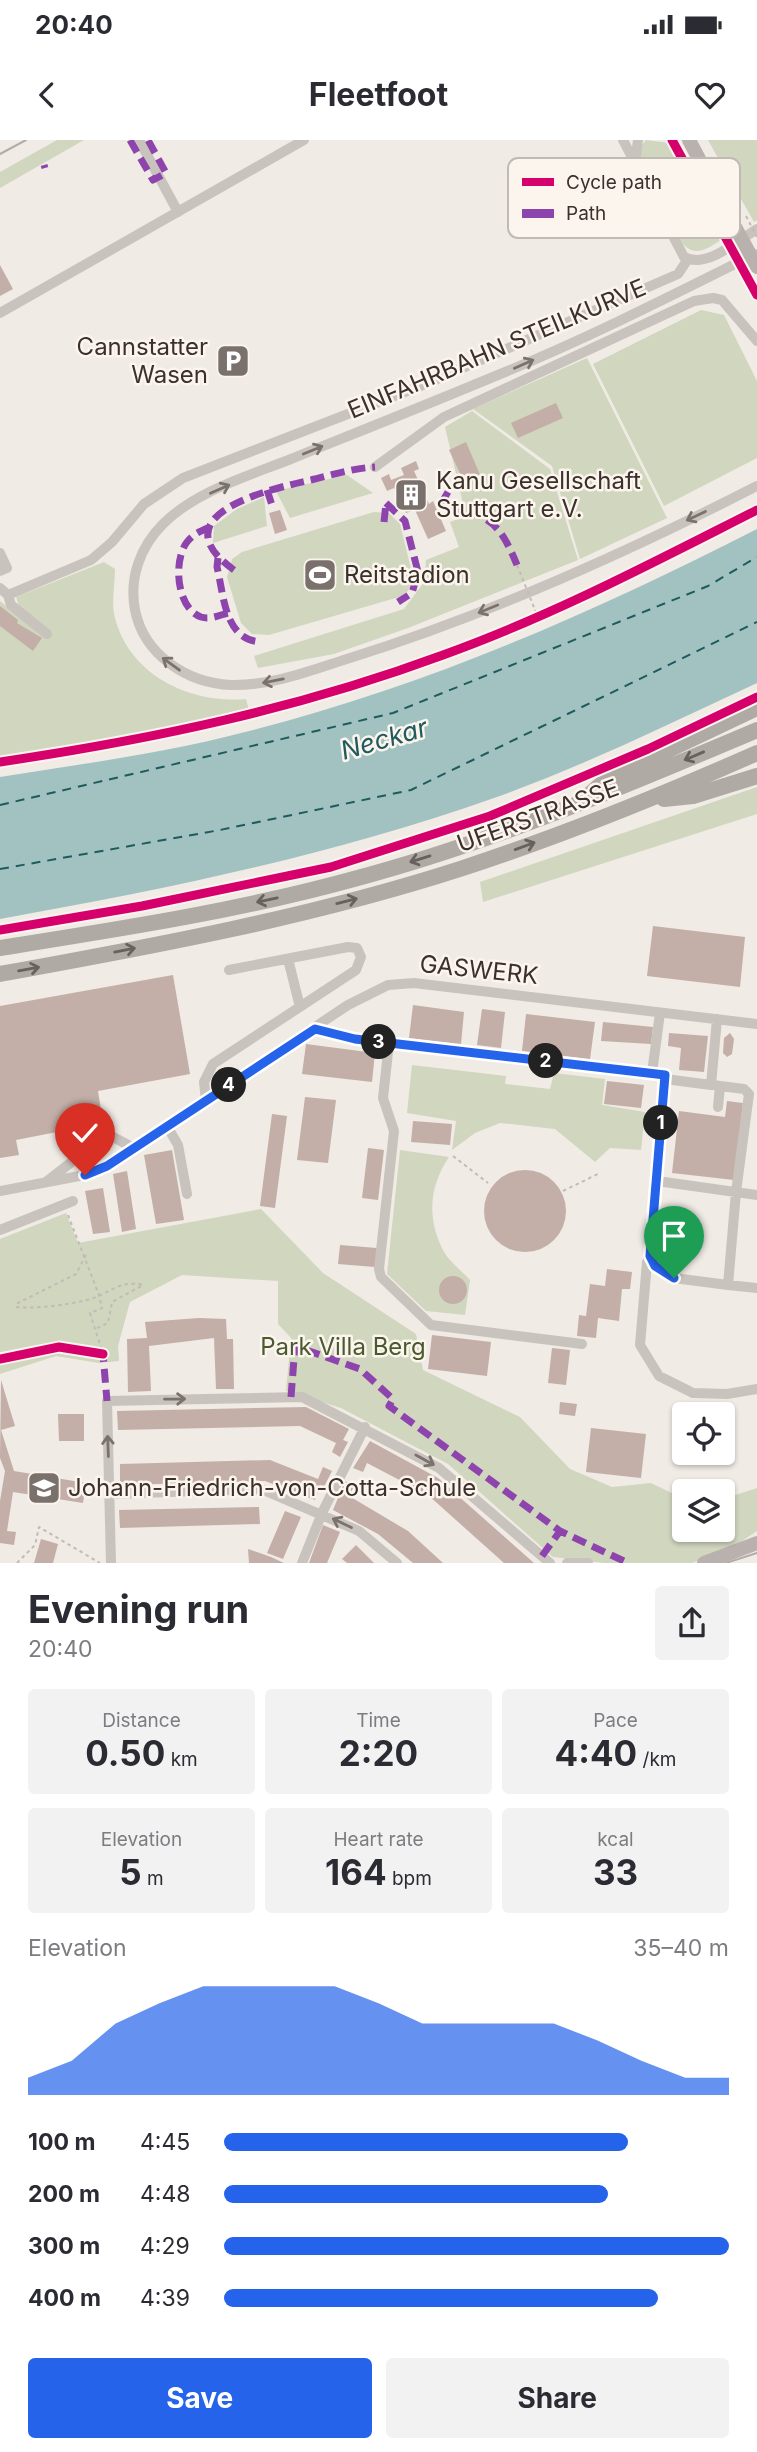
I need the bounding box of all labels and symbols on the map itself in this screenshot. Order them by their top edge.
legend [508,158,740,238]
text: Cycle path [566,171,662,194]
text: Path [566,202,606,225]
street label: EINFAHRBAHN STEILKURVE [343,272,650,425]
place label: Cannstatter Wasen [77,332,208,389]
parking icon: Cannstatter Wasen [214,342,252,380]
one-way arrow [512,357,534,370]
one-way arrow [302,443,323,456]
place label: Kanu Gesellschaft Stuttgart e.V. [436,466,641,523]
building icon: Kanu Gesellschaft Stuttgart e.V. [392,476,430,514]
one-way arrow [208,482,230,495]
one-way arrow [686,510,707,524]
sports icon: Reitstadion [301,556,339,594]
place label: Reitstadion [344,560,470,589]
one-way arrow [478,603,500,616]
one-way arrow [162,657,181,671]
one-way arrow [262,674,285,688]
water label: Neckar [337,711,432,766]
one-way arrow [684,751,705,764]
street label: UFERSTRASSE [453,773,623,858]
one-way arrow [513,839,535,851]
one-way arrow [409,854,431,867]
one-way arrow [256,894,279,908]
one-way arrow [335,894,358,907]
one-way arrow [113,943,136,957]
street label: GASWERK [418,949,540,990]
one-way arrow [17,961,40,975]
pin: 3 [362,1024,396,1060]
pin: 2 [528,1044,564,1079]
pin: 4 [212,1068,246,1102]
pin [55,1103,115,1175]
pin: 1 [644,1105,678,1140]
pin [644,1206,704,1278]
park label: Park Villa Berg [260,1332,426,1361]
one-way arrow [163,1393,186,1406]
one-way arrow [101,1435,115,1458]
one-way arrow [414,1453,434,1467]
school or university icon: Johann-Friedrich-von-Cotta-Schule [25,1469,63,1507]
place label: Johann-Friedrich-von-Cotta-Schule [68,1473,476,1502]
one-way arrow [332,1515,353,1529]

